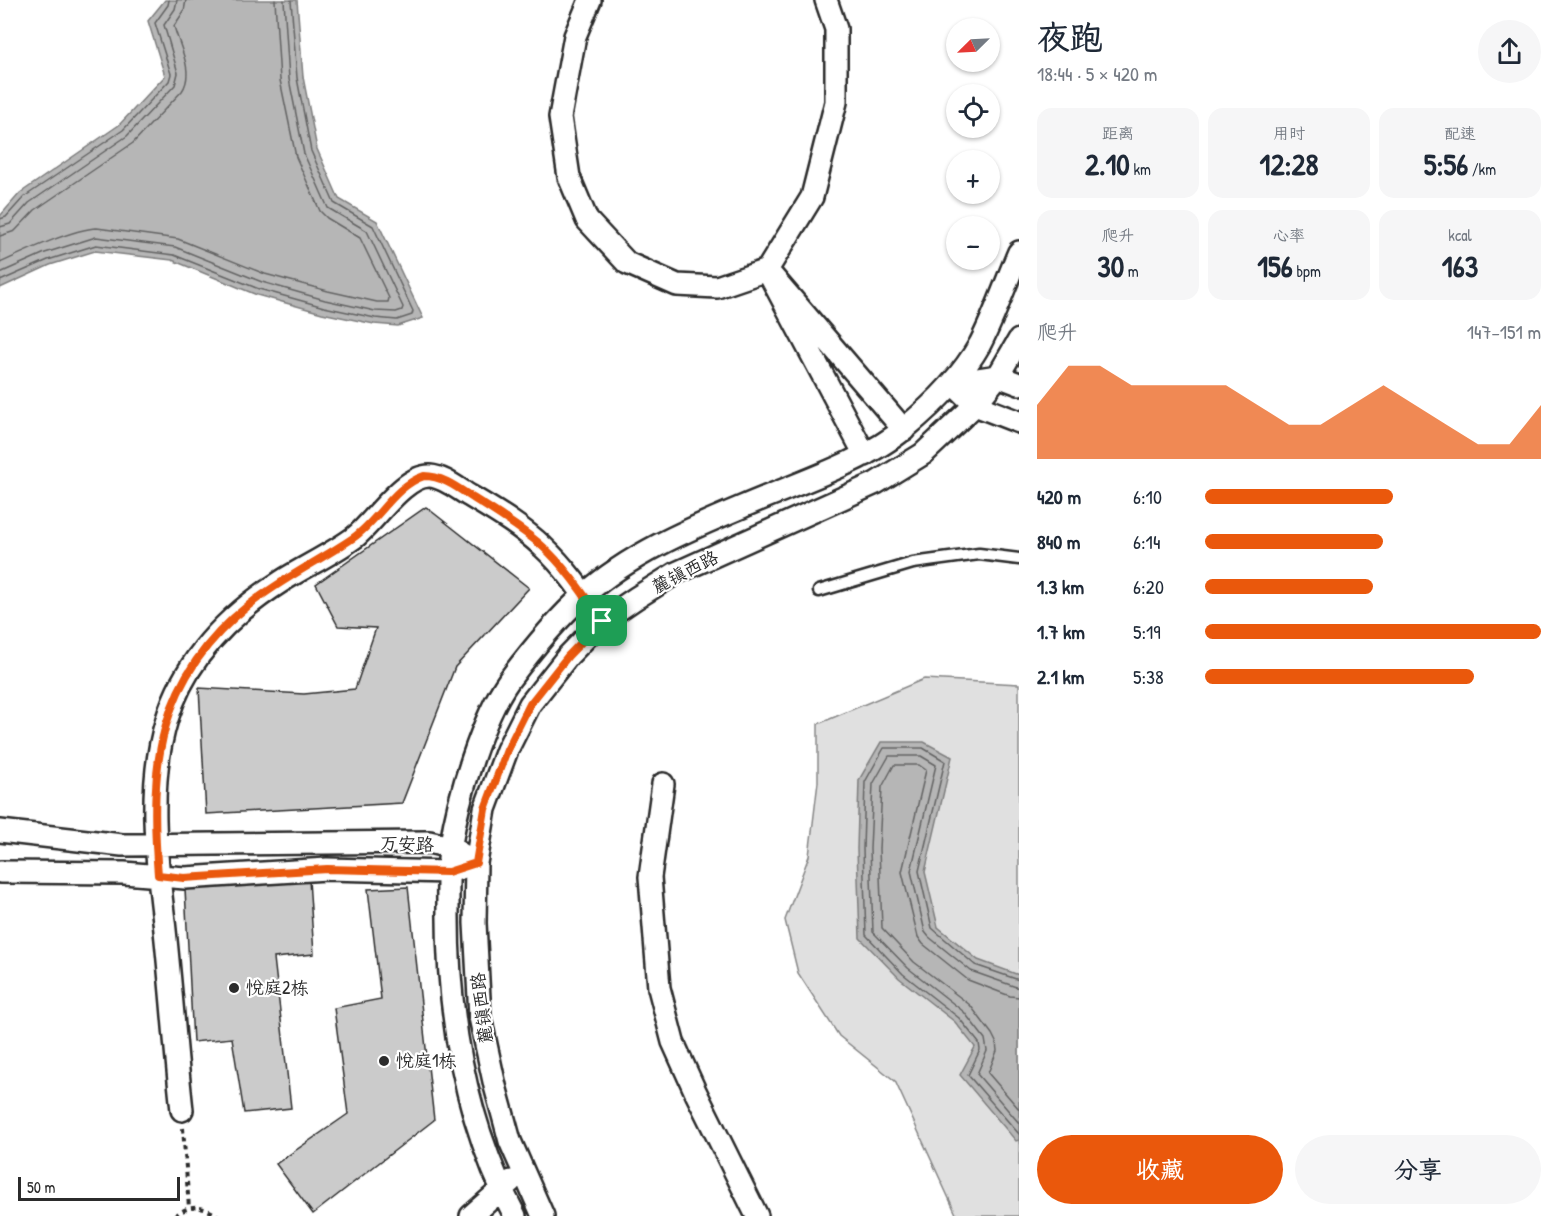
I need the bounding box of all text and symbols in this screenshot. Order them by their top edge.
text: 夜跑 [1037,15,1103,59]
north arrow [946,18,1000,72]
map controls [946,18,1000,270]
button: share [1478,20,1541,83]
text: 18:44 · 5 × 420 m [1037,60,1157,87]
button: locate [946,84,1000,138]
text: 距离 [1102,122,1134,144]
text: 用时 [1273,122,1305,144]
text: 配速 [1444,122,1476,144]
text: 2.10 [1085,144,1130,184]
text: 12:28 [1260,144,1318,184]
text: 5:56 [1424,144,1468,184]
button: + [946,150,1000,204]
text: km [1130,158,1151,180]
text: /km [1468,158,1496,180]
button: − [946,216,1000,270]
text: 爬升 [1102,224,1134,246]
text: 心率 [1273,224,1305,246]
text: kcal [1448,224,1472,246]
text: 30 [1097,246,1124,286]
text: 156 [1257,246,1293,286]
text: 163 [1442,246,1478,286]
text: m [1124,260,1139,282]
text: bpm [1293,260,1321,282]
text: 爬升 [1037,318,1077,345]
text: 147–151 m [1467,318,1541,345]
text: 420 m [1037,483,1081,510]
text: 6:10 [1133,483,1162,510]
text: 840 m [1037,528,1080,555]
text: 6:14 [1133,528,1160,555]
street label: 麓镇西路 [647,544,723,599]
text: 1.3 km [1037,573,1084,600]
text: 6:20 [1133,573,1164,600]
pin [576,595,627,646]
icon: arrive [585,604,618,637]
text: 1.7 km [1037,618,1085,645]
text: 5:19 [1133,618,1161,645]
text: 2.1 km [1037,663,1084,690]
text: 5:38 [1133,663,1164,690]
street label: 万安路 [380,830,434,857]
street label: 麓镇西路 [465,971,498,1045]
place label: 悦庭2栋 [246,975,308,1000]
marker: 悦庭2栋 [227,981,241,995]
place label: 悦庭1栋 [396,1048,457,1073]
marker: 悦庭1栋 [377,1054,391,1068]
button: 收藏 [1037,1135,1283,1204]
button: 分享 [1295,1135,1541,1204]
scale bar [18,1174,180,1202]
text: 50 m [27,1176,56,1198]

